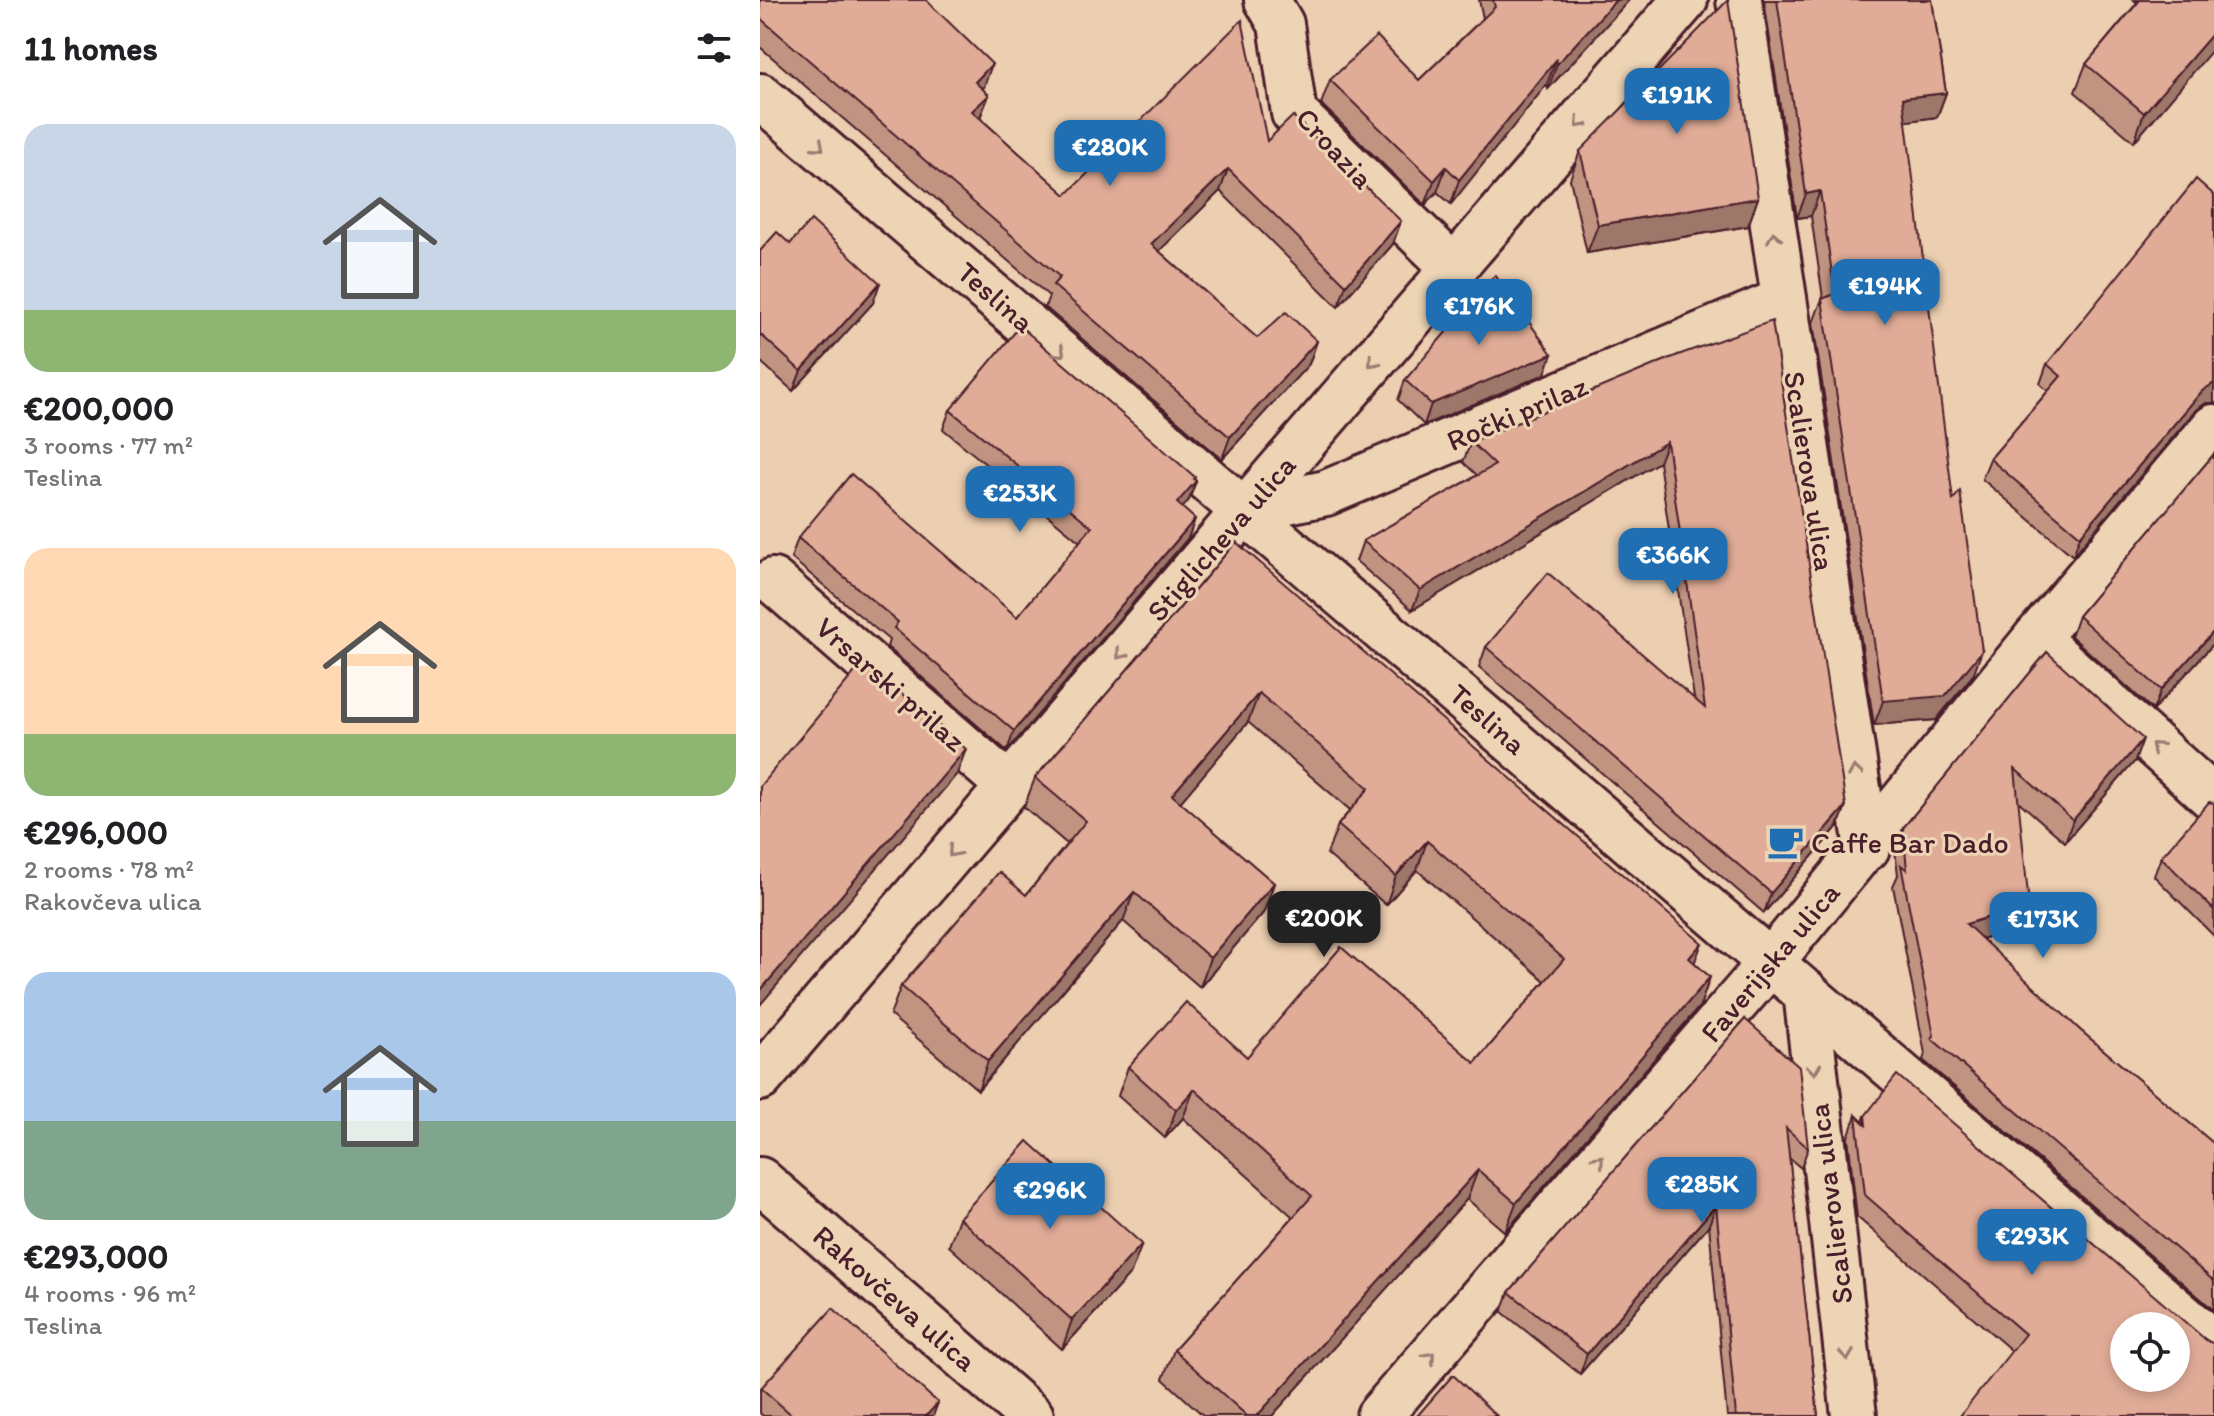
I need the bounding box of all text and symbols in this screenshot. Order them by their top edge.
icon: filters [692,26,736,70]
text: 11 homes [24,28,158,69]
pin: €191K [1621,68,1733,136]
text: €191K [1642,78,1712,110]
street label: Croazia [1288,100,1382,197]
one-way arrow [1575,113,1589,128]
pin: €280K [1054,120,1166,188]
text: €280K [1072,130,1148,162]
one-way arrow [810,136,825,151]
icon: home [308,176,452,320]
one-way arrow [1766,230,1783,243]
street label: Teslina [950,253,1043,341]
pin: €194K [1829,259,1941,327]
text: €194K [1849,269,1921,301]
pin: €176K [1423,279,1535,347]
text: €176K [1444,289,1514,321]
one-way arrow [1050,342,1065,356]
one-way arrow [1368,352,1383,367]
street label: Ročki prilaz [1441,367,1593,459]
street label: Scalierova ulica [1776,369,1844,574]
text: €200,000 [24,388,174,429]
text: 3 rooms · 77 m² [24,429,193,461]
street label: Stiglicheva ulica [1138,447,1304,629]
text: Teslina [24,461,102,493]
pin: €253K [964,466,1076,534]
text: €253K [984,476,1056,508]
pin: €366K [1617,528,1729,596]
text: €366K [1636,538,1710,570]
icon: home [308,600,452,744]
street label: Vrsarski prilaz [808,609,974,759]
one-way arrow [1117,645,1131,660]
street label: Teslina [1442,675,1535,763]
one-way arrow [2151,743,2166,757]
one-way arrow [1847,764,1864,777]
text: €296,000 [24,812,168,853]
cafe icon: Caffe Bar Dado [1766,823,1804,861]
place label: Caffe Bar Dado [1811,824,2009,861]
one-way arrow [948,843,963,858]
text: 2 rooms · 78 m² [24,853,194,885]
street label: Faverijska ulica [1692,874,1848,1050]
text: Rakovčeva ulica [24,885,202,917]
pin: €200K [1268,891,1380,959]
pin: €173K [1987,892,2099,960]
text: €200K [1285,901,1363,933]
text: €173K [2008,902,2078,934]
icon: home [308,1024,452,1168]
one-way arrow [1806,1063,1823,1076]
street label: Scalierova ulica [1799,1101,1861,1306]
one-way arrow [1589,1154,1604,1169]
pin: €285K [1646,1157,1758,1225]
pin: €296K [994,1163,1106,1231]
text: €285K [1665,1167,1739,1199]
text: €296K [1014,1173,1086,1205]
pin: €293K [1976,1209,2088,1277]
street label: Rakovčeva ulica [806,1217,985,1379]
text: €293K [1996,1219,2068,1251]
text: €293,000 [24,1236,169,1277]
text: 4 rooms · 96 m² [24,1277,196,1309]
text: Teslina [24,1309,102,1341]
map controls [2110,1312,2190,1392]
button: locate [2110,1312,2190,1392]
one-way arrow [1839,1349,1856,1362]
one-way arrow [1420,1351,1434,1366]

